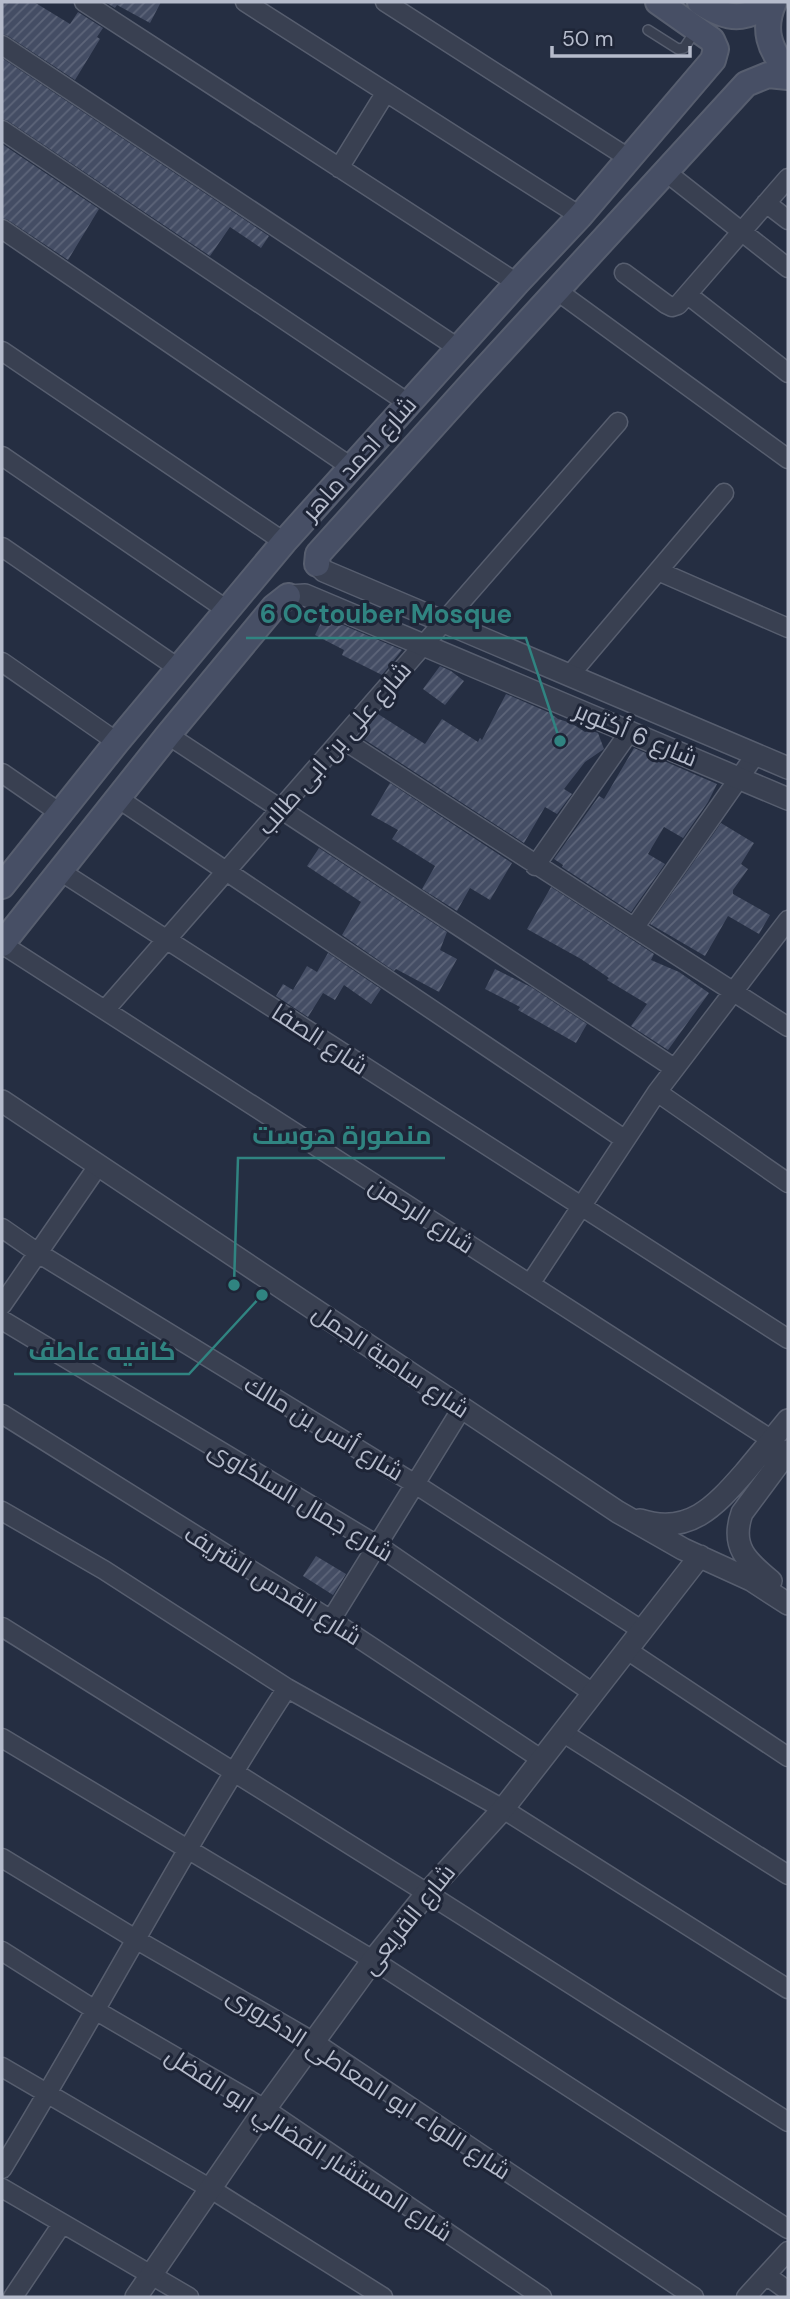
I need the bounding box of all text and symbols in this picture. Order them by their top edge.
scale bar [552,14,690,58]
text: 50 m [562,25,613,53]
street label: شارع احمد ماهر [294,389,424,529]
callout: 6 Octouber Mosque [246,591,526,638]
text: 6 Octouber Mosque [260,597,512,631]
street label: شارع على بن ابى طالب [250,655,419,842]
street label: شارع 6 أكتوبر [568,693,702,775]
street label: شارع الصفا [265,996,374,1082]
callout: منصورة هوست [238,1111,445,1158]
text: منصورة هوست [252,1118,432,1152]
street label: شارع الرحمن [363,1169,481,1261]
street label: شارع سامية الجمل [306,1297,476,1426]
callout: كافيه عاطف [14,1327,189,1374]
text: كافيه عاطف [28,1334,176,1368]
street label: شارع أنس بن مالك [238,1368,409,1489]
street label: شارع جمال السلكاوى [202,1434,399,1569]
street label: شارع القدس الشريف [178,1518,368,1653]
street label: شارع القريعى [354,1857,463,1981]
street label: شارع اللواء ابو المعاطى الدكرورى [221,1980,517,2187]
street label: شارع المستشار الفضالي ابو الفضل [158,2040,458,2252]

